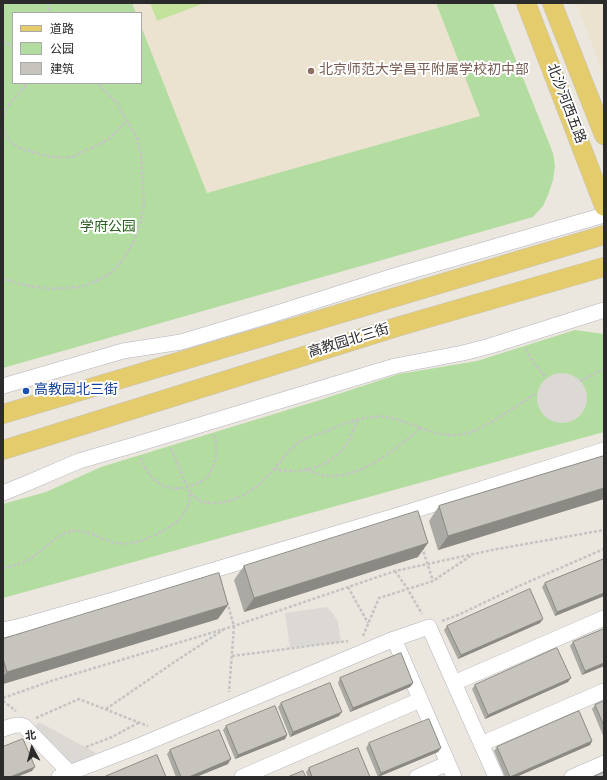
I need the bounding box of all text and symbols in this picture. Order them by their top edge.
legend [12,12,142,84]
text: 道路 [50,22,74,38]
text: 公园 [50,42,74,58]
text: 建筑 [50,62,74,78]
street label: 北沙河西五路 [542,62,588,146]
place label: 北京师范大学昌平附属学校初中部 [319,63,529,79]
marker: 北京师范大学昌平附属学校初中部 [306,66,316,76]
park label: 学府公园 [80,220,136,236]
street label: 高教园北三街 [306,322,392,362]
place label: 高教园北三街 [34,383,118,399]
marker: 高教园北三街 [21,386,31,396]
north arrow [12,728,52,768]
text: 北 [24,728,37,744]

